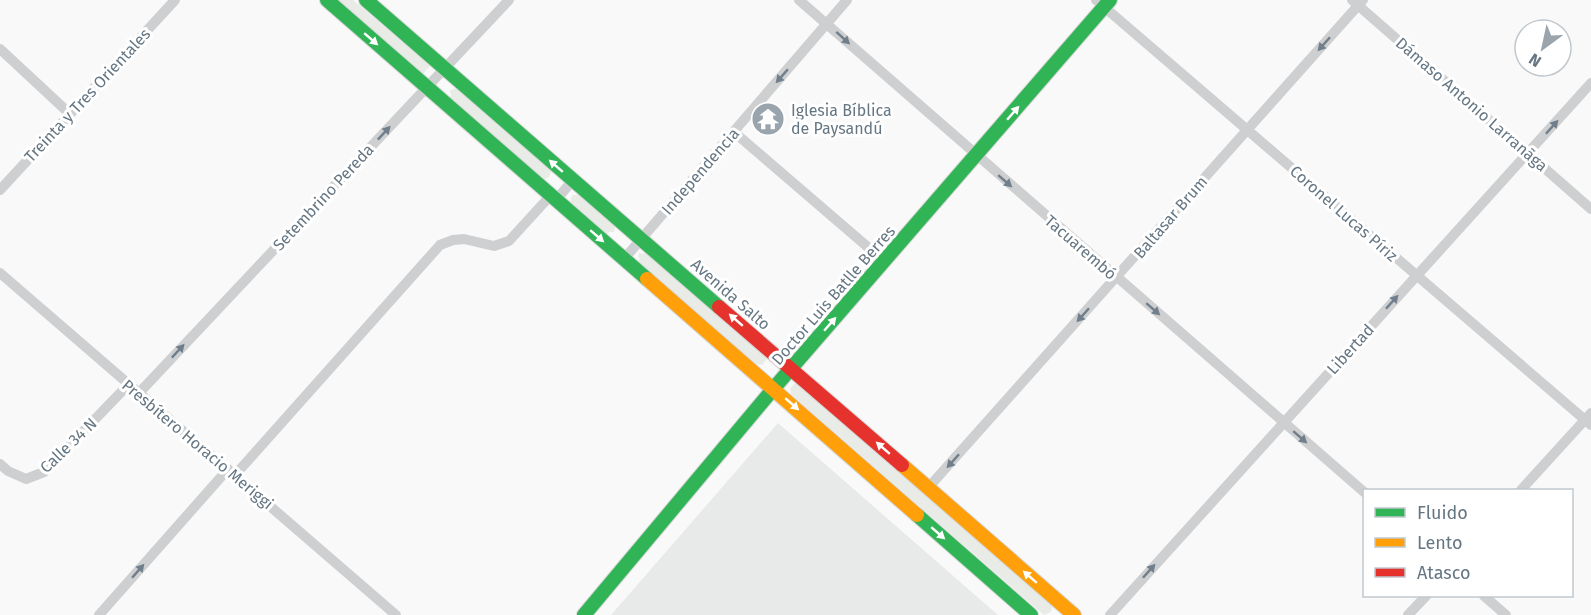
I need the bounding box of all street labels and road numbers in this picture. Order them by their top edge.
street label: Treinta y Tres Orientales [21,25,154,166]
street label: Dámaso Antonio Larranãga [1392,33,1551,175]
street label: Independencia [658,124,743,219]
street label: Setembrino Pereda [269,140,378,255]
street label: Coronel Lucas Píriz [1286,161,1401,265]
street label: Baltasar Brum [1130,172,1211,262]
street label: Tacuarembó [1041,211,1120,284]
street label: Doctor Luis Batlle Berres [768,222,899,369]
street label: Avenida Salto [687,255,774,334]
street label: Libertad [1323,320,1378,378]
street label: Presbítero Horacio Meriggi [118,375,277,513]
street label: Calle 34 N [36,414,101,477]

